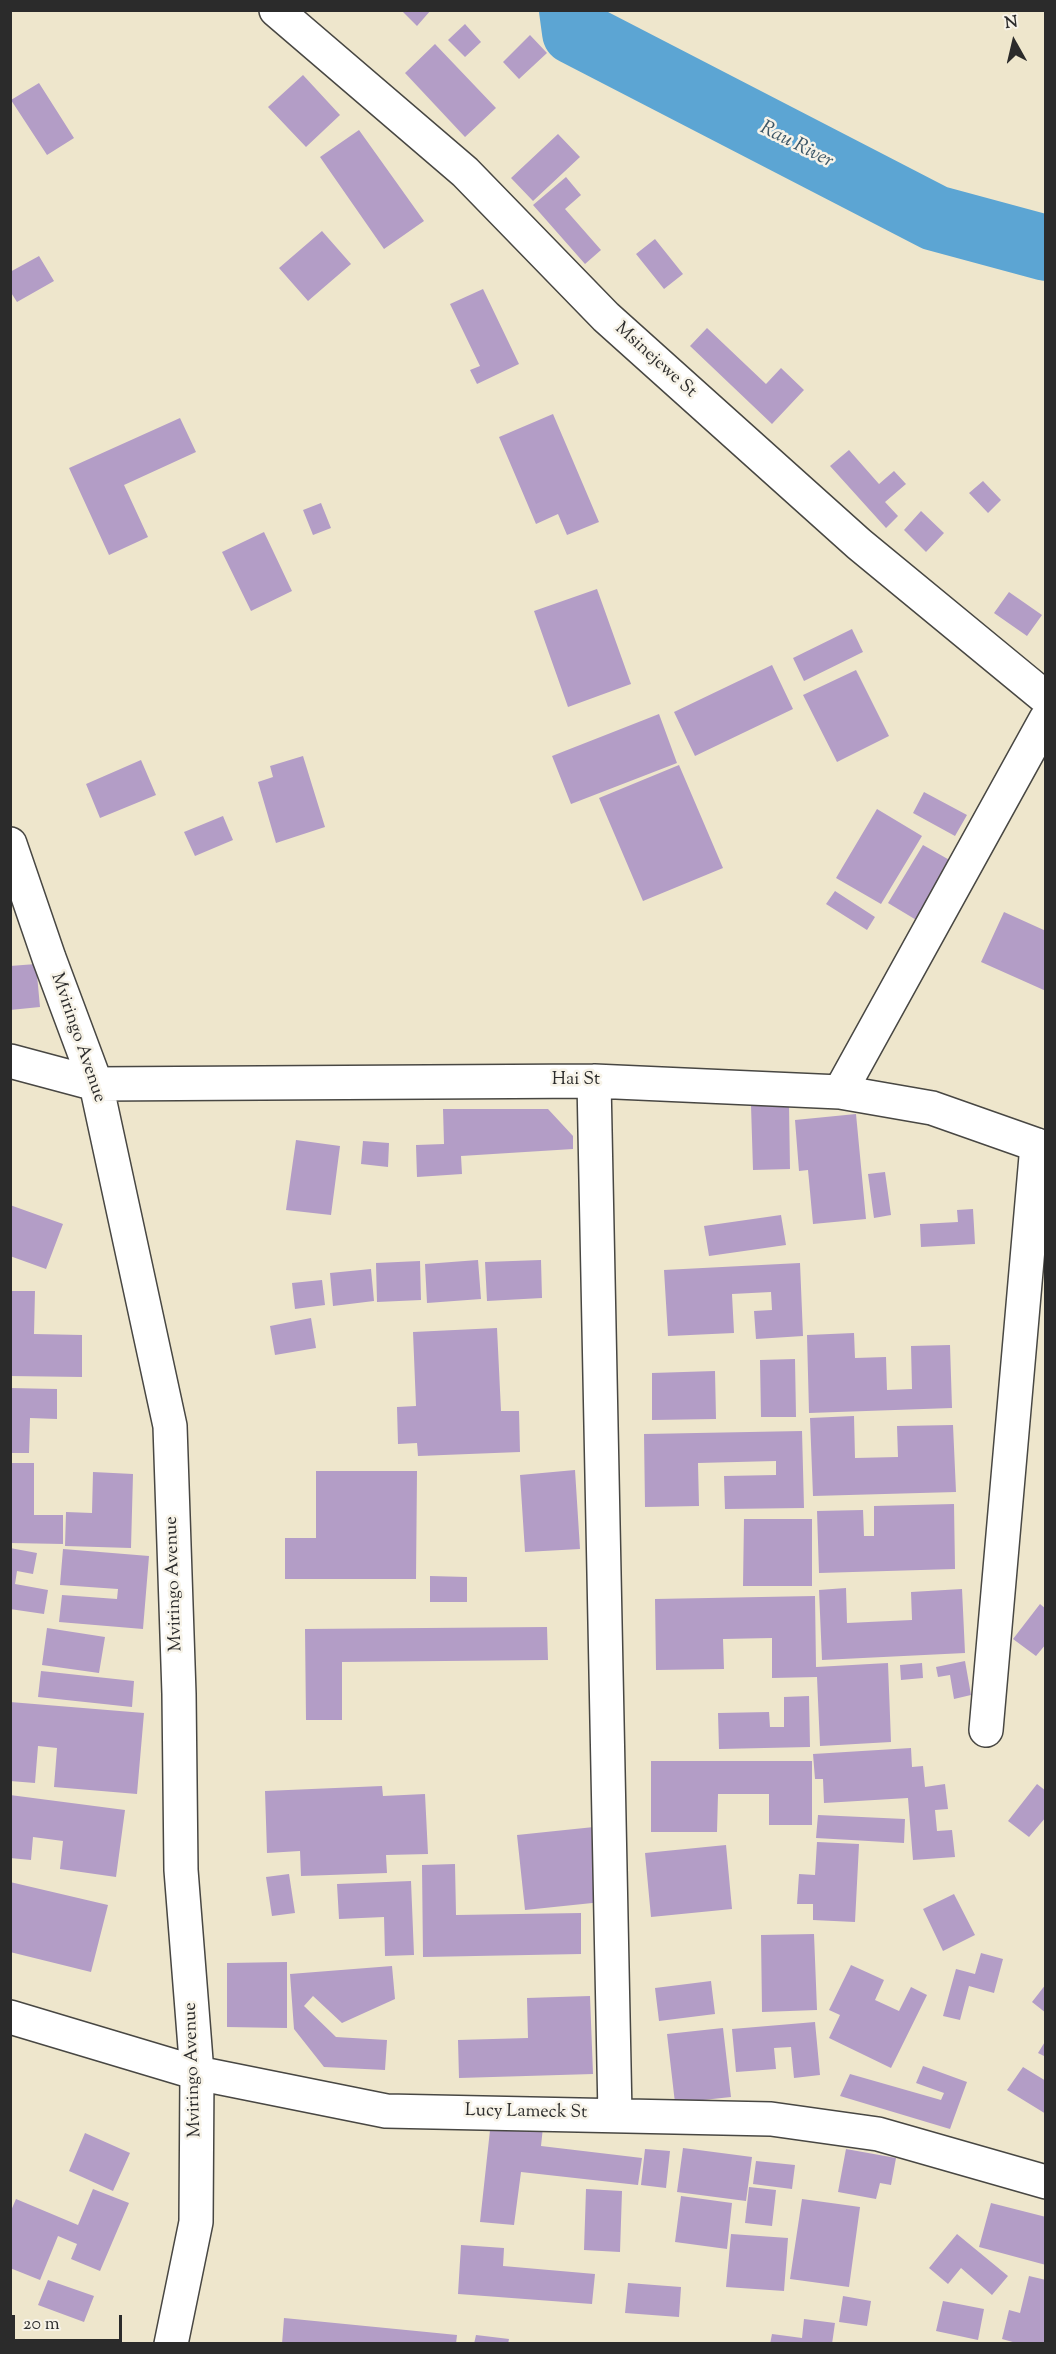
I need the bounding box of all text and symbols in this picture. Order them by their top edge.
text: N [1003,11,1019,36]
north arrow [984,12,1044,72]
water label: Rau River [755,117,837,175]
street label: Msinejewe St [610,319,700,403]
street label: Mviringo Avenue [45,970,109,1106]
street label: Hai St [552,1070,600,1092]
street label: Mviringo Avenue [162,1516,188,1652]
street label: Mviringo Avenue [181,2002,207,2138]
street label: Lucy Lameck St [465,2101,587,2125]
scale bar [15,2303,124,2341]
text: 20 m [23,2312,60,2338]

